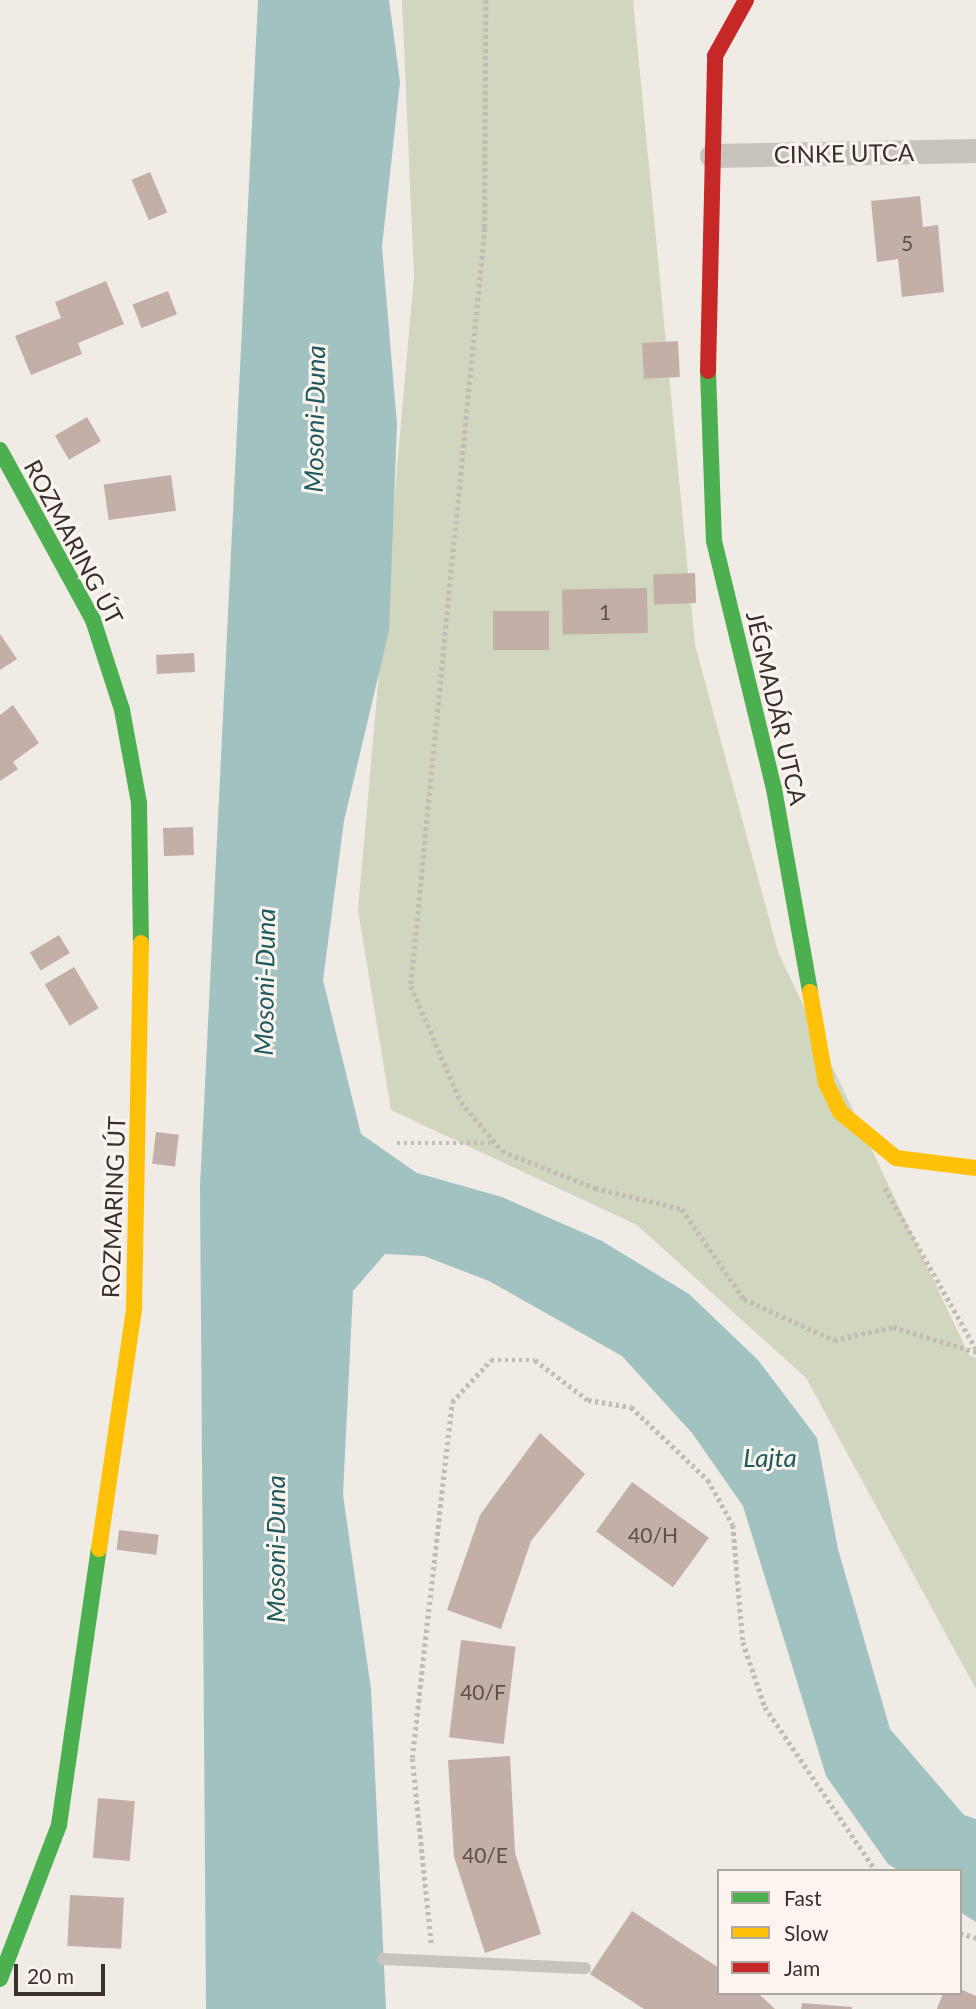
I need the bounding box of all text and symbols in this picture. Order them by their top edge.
street label: CINKE UTCA [774,137,914,169]
house number: 5 [901,230,913,256]
water label: Mosoni-Duna [298,345,332,493]
street label: ROZMARING ÚT [19,455,129,629]
house number: 1 [599,599,611,625]
street label: JÉGMADÁR UTCA [741,608,813,808]
water label: Mosoni-Duna [248,908,282,1056]
street label: ROZMARING ÚT [95,1115,131,1299]
water label: Lajta [743,1442,797,1474]
water label: Mosoni-Duna [260,1475,292,1623]
house number: 40/H [628,1522,678,1548]
house number: 40/F [460,1679,506,1705]
house number: 40/E [462,1842,508,1868]
legend [717,1869,962,1995]
text: Fast [784,1885,821,1910]
text: Slow [784,1920,828,1945]
scale bar [18,1950,108,1994]
text: Jam [784,1955,820,1980]
text: 20 m [27,1963,74,1988]

